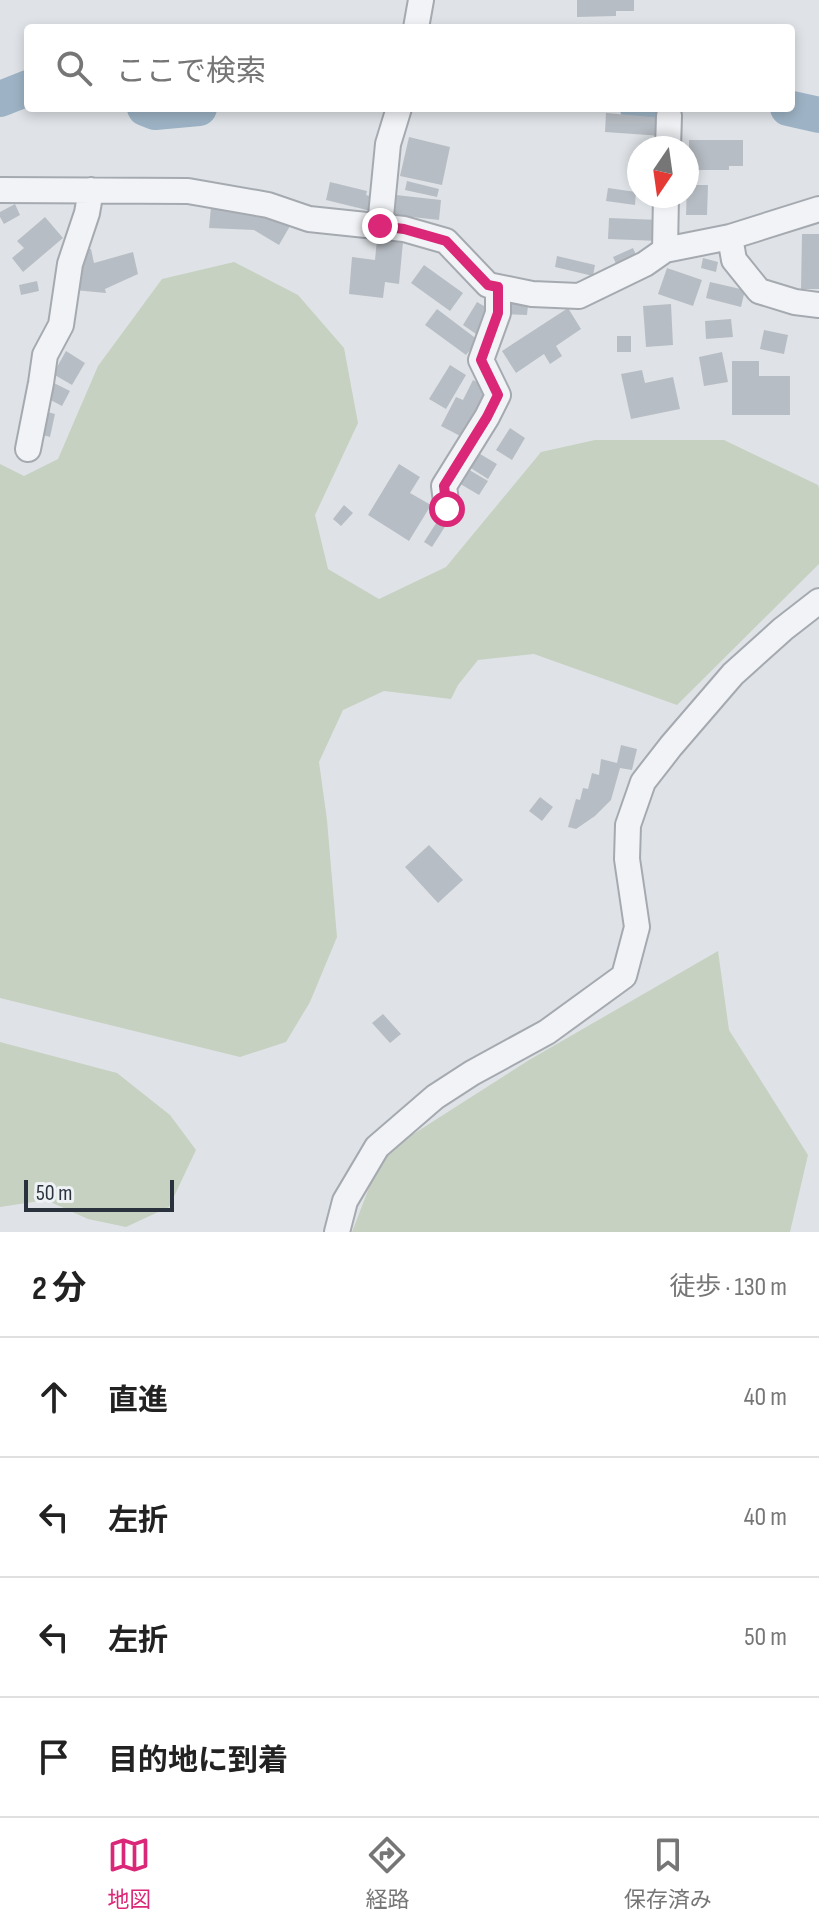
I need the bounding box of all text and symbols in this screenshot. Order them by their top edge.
search box [24,24,795,112]
icon: search [52,46,96,90]
text: ここで検索 [116,54,266,90]
north arrow [627,136,699,208]
route end [362,208,398,244]
route start [429,491,465,527]
scale bar [24,1176,174,1212]
text: 50 m [36,1180,72,1207]
text: 2 分 [32,1268,86,1309]
text: 徒歩 · 130 m [669,1272,787,1303]
icon: ahead [32,1375,76,1419]
text: 40 m [744,1382,787,1413]
text: 直進 [108,1383,168,1419]
icon: left [32,1495,76,1539]
text: 40 m [744,1502,787,1533]
text: 左折 [108,1503,168,1539]
icon: left [32,1615,76,1659]
text: 50 m [744,1622,787,1653]
text: 左折 [108,1623,168,1659]
icon: arrive [32,1735,76,1779]
text: 目的地に到着 [108,1743,288,1779]
tab: 地図 [107,1833,151,1914]
tab: 経路 [365,1833,410,1914]
tab: 保存済み [624,1833,712,1914]

